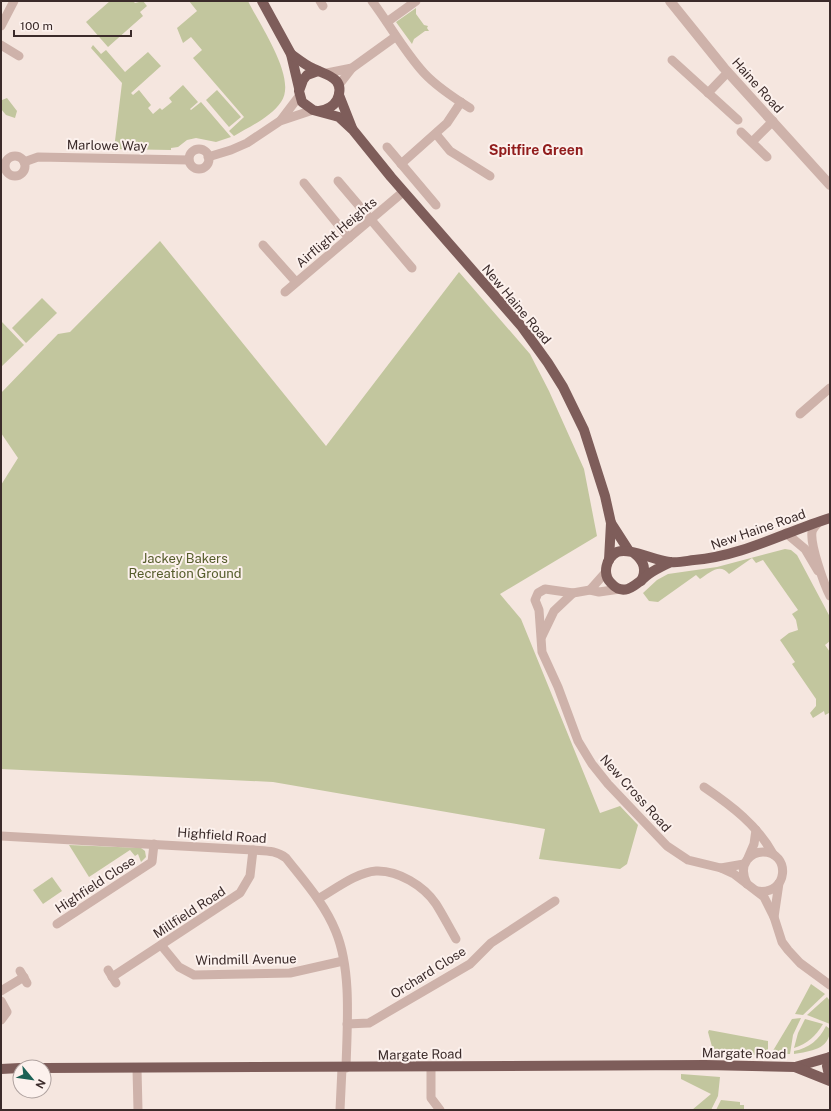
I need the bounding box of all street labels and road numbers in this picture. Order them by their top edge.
street label: Haine Road [729,55,786,116]
street label: Marlowe Way [67,137,147,154]
street label: Airflight Heights [293,194,380,270]
street label: New Haine Road [479,261,554,347]
street label: New Haine Road [709,506,808,553]
street label: New Cross Road [597,752,674,835]
street label: Highfield Road [177,825,267,846]
street label: Highfield Close [52,853,138,916]
street label: Millfield Road [150,884,228,941]
street label: Orchard Close [388,943,469,1002]
street label: Windmill Avenue [195,951,297,968]
street label: Margate Road [702,1045,786,1062]
street label: Margate Road [378,1046,462,1063]

